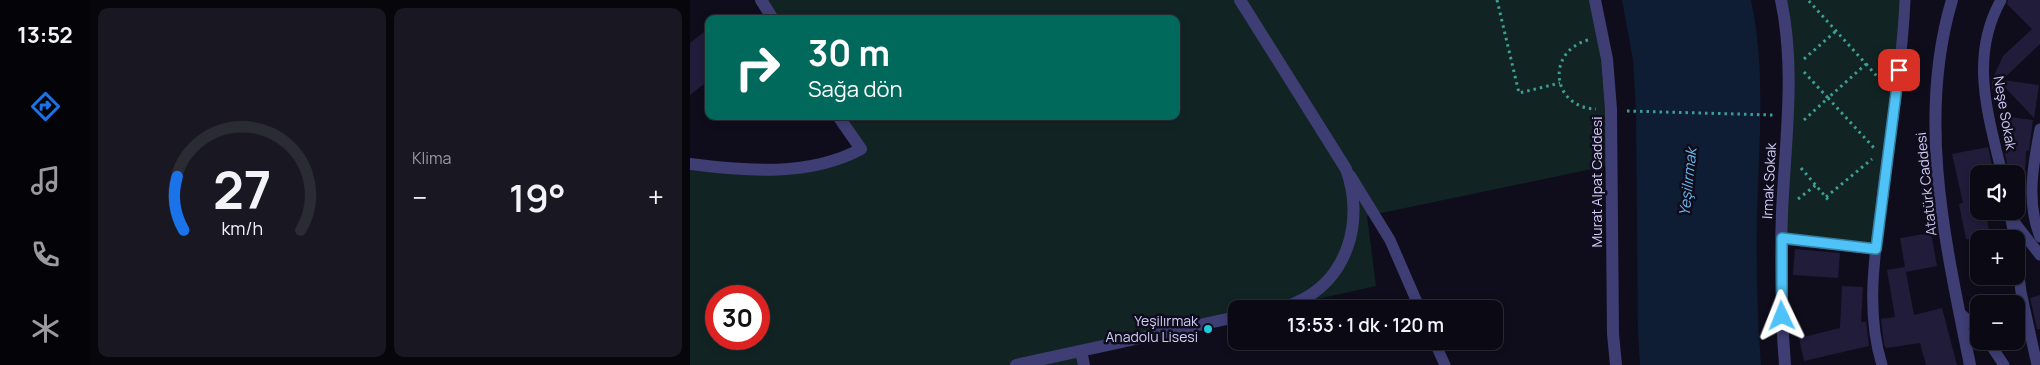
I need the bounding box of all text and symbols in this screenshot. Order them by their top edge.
text: 13:52 [17,20,73,50]
text: 30 m [808,29,890,77]
icon: right [725,35,790,100]
pin [1878,49,1920,91]
icon: arrive [1885,56,1913,84]
text: Sağa dön [808,74,903,104]
street label: Neşe Sokak [1990,74,2022,152]
icon: directions [28,89,63,124]
street label: Murat Alpat Caddesi [1587,117,1606,247]
street label: Atatürk Caddesi [1911,131,1940,237]
street label: Irmak Sokak [1757,141,1780,220]
water label: Yeşilırmak [1673,144,1702,217]
text: Klima [412,147,451,169]
text: 27 [213,154,271,225]
icon: music [28,163,63,198]
map controls [1970,165,2025,350]
button: sound [1970,165,2025,220]
text: 19° [509,171,566,223]
text: − [412,178,427,216]
text: + [648,178,664,216]
text: km/h [221,216,263,240]
button: + [1970,230,2025,285]
icon: phone [28,237,63,272]
speed limit sign: 30 [705,285,770,350]
position arrow [1755,289,1807,341]
button: − [1970,295,2025,350]
icon: climate [28,311,63,346]
place label: Yeşilırmak Anadolu Lisesi [1106,311,1199,346]
text: 13:53 · 1 dk · 120 m [1287,312,1444,338]
marker: Yeşilırmak Anadolu Lisesi [1202,323,1214,335]

